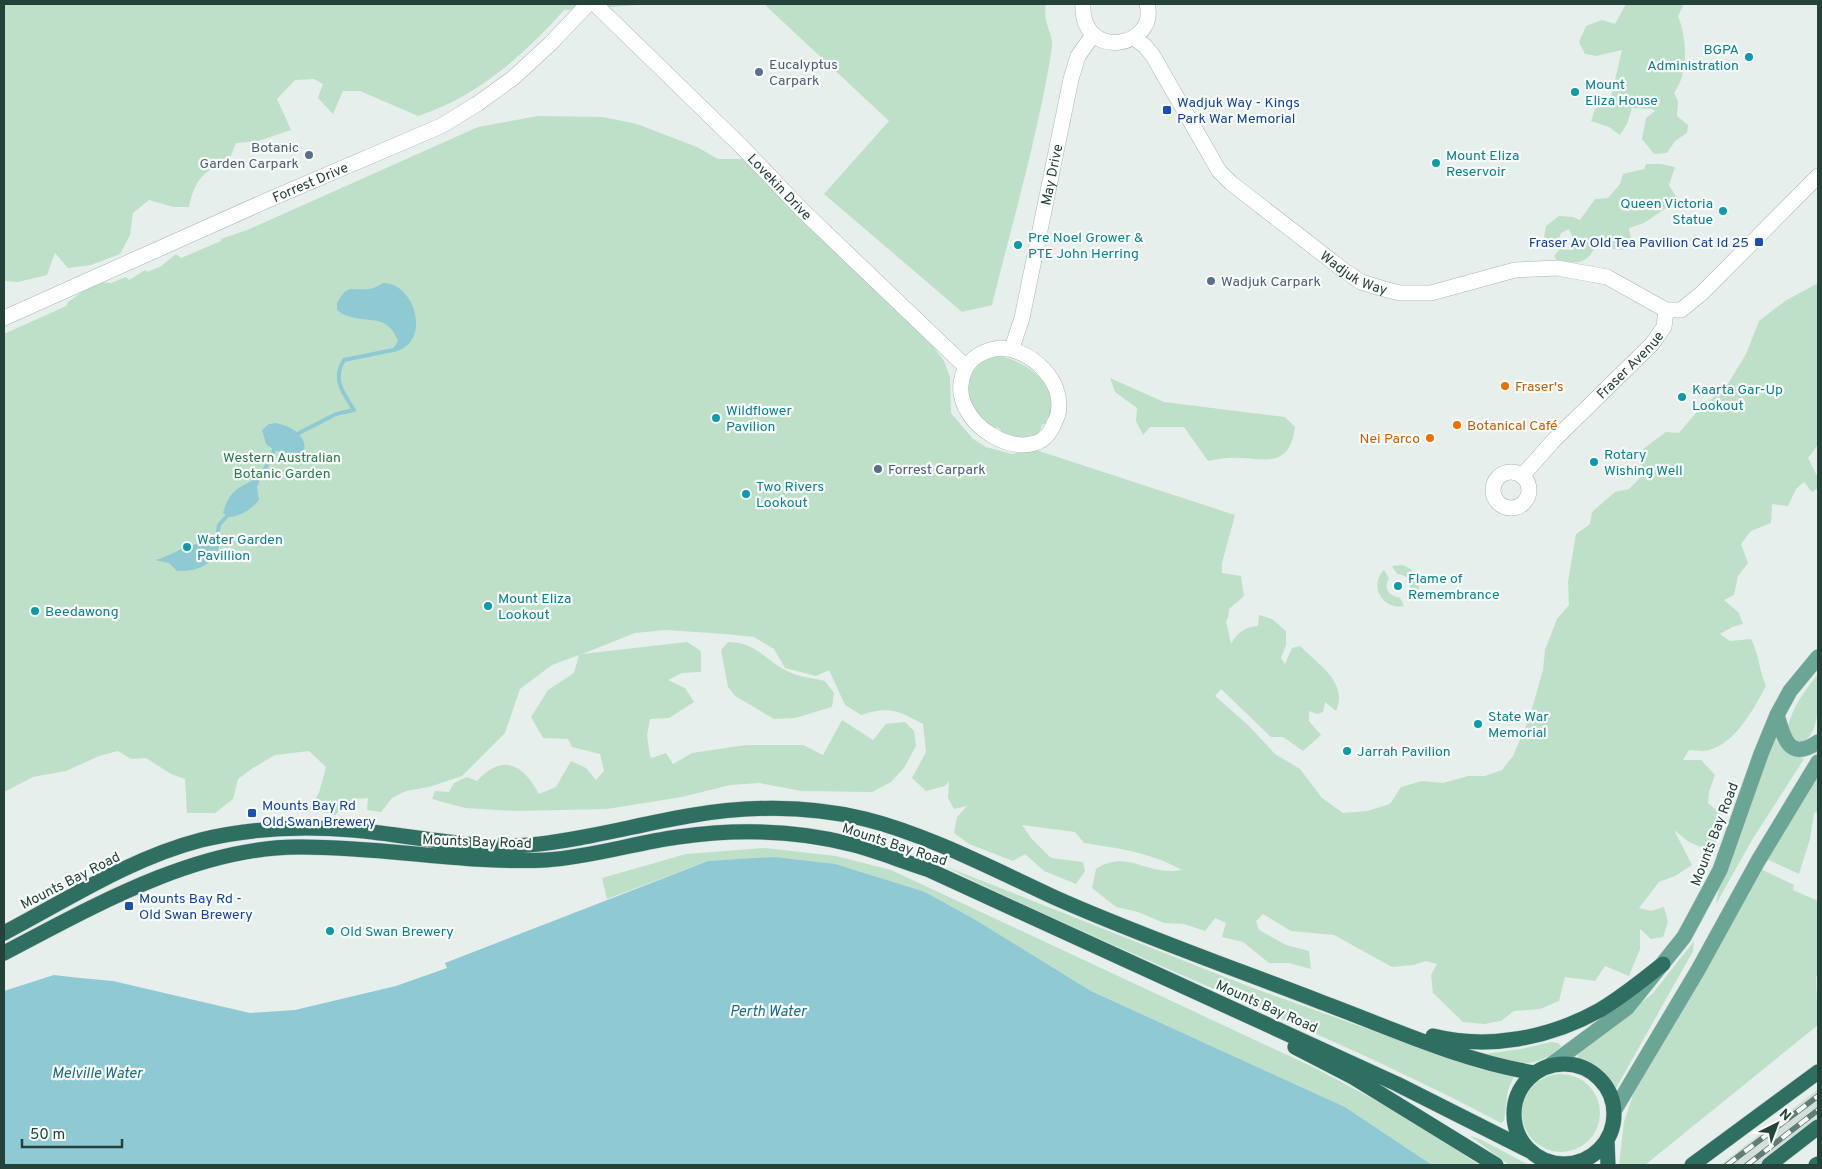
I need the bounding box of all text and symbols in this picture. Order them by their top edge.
place label: BGPA Administration [1647,42,1739,75]
marker: BGPA Administration [1743,51,1755,63]
place label: Eucalyptus Carpark [769,57,838,90]
marker: Eucalyptus Carpark [753,66,765,78]
place label: Mount Eliza House [1585,77,1658,110]
marker: Mount Eliza House [1569,86,1581,98]
place label: Wadjuk Way - Kings Park War Memorial [1177,95,1300,128]
marker: Wadjuk Way - Kings Park War Memorial [1161,104,1173,116]
place label: Botanic Garden Carpark [200,140,299,173]
street label: May Drive [1038,143,1067,207]
place label: Mount Eliza Reservoir [1446,148,1519,181]
marker: Botanic Garden Carpark [303,149,315,161]
street label: Lovekin Drive [743,151,815,225]
marker: Mount Eliza Reservoir [1430,157,1442,169]
street label: Forrest Drive [270,160,351,207]
place label: Queen Victoria Statue [1620,196,1713,229]
marker: Queen Victoria Statue [1717,205,1729,217]
place label: Pre Noel Grower & PTE John Herring [1028,230,1144,263]
place label: Fraser Av Old Tea Pavilion Cat Id 25 [1529,235,1749,252]
marker: Fraser Av Old Tea Pavilion Cat Id 25 [1753,236,1765,248]
marker: Pre Noel Grower & PTE John Herring [1012,239,1024,251]
street label: Wadjuk Way [1316,248,1389,300]
place label: Wadjuk Carpark [1221,274,1321,291]
marker: Wadjuk Carpark [1205,275,1217,287]
street label: Fraser Avenue [1594,329,1668,403]
place label: Fraser's [1515,379,1563,396]
marker: Fraser's [1499,380,1511,392]
place label: Kaarta Gar-Up Lookout [1692,382,1783,415]
marker: Kaarta Gar-Up Lookout [1676,391,1688,403]
place label: Wildflower Pavilion [726,403,792,436]
marker: Wildflower Pavilion [710,412,722,424]
place label: Botanical Café [1467,418,1558,435]
marker: Botanical Café [1451,419,1463,431]
place label: Nei Parco [1360,431,1420,448]
marker: Nei Parco [1424,432,1436,444]
place label: Rotary Wishing Well [1604,447,1683,480]
park label: Western Australian Botanic Garden [223,450,341,483]
marker: Rotary Wishing Well [1588,456,1600,468]
place label: Forrest Carpark [888,462,986,479]
marker: Forrest Carpark [872,463,884,475]
place label: Two Rivers Lookout [756,479,824,512]
marker: Two Rivers Lookout [740,488,752,500]
place label: Water Garden Pavillion [197,532,283,565]
marker: Water Garden Pavillion [181,541,193,553]
place label: Flame of Remembrance [1408,571,1499,604]
marker: Flame of Remembrance [1392,580,1404,592]
place label: Mount Eliza Lookout [498,591,571,624]
marker: Mount Eliza Lookout [482,600,494,612]
place label: Beedawong [45,604,119,621]
marker: Beedawong [29,605,41,617]
place label: State War Memorial [1488,709,1549,742]
marker: State War Memorial [1472,718,1484,730]
place label: Jarrah Pavilion [1357,744,1451,761]
marker: Jarrah Pavilion [1341,745,1353,757]
street label: Mounts Bay Road [1688,780,1743,889]
place label: Mounts Bay Rd Old Swan Brewery [262,798,376,831]
marker: Mounts Bay Rd Old Swan Brewery [246,807,258,819]
street label: Mounts Bay Road [840,820,949,870]
street label: Mounts Bay Road [422,832,532,853]
street label: Mounts Bay Road [18,849,123,914]
place label: Mounts Bay Rd - Old Swan Brewery [139,891,253,924]
marker: Mounts Bay Rd - Old Swan Brewery [123,900,135,912]
place label: Old Swan Brewery [340,924,454,941]
marker: Old Swan Brewery [324,925,336,937]
street label: Mounts Bay Road [1213,977,1320,1037]
water label: Perth Water [730,1003,808,1022]
water label: Melville Water [52,1065,144,1084]
north arrow [1752,1099,1802,1149]
text: N [1775,1106,1794,1125]
scale bar [22,1116,122,1148]
text: 50 m [30,1126,65,1145]

